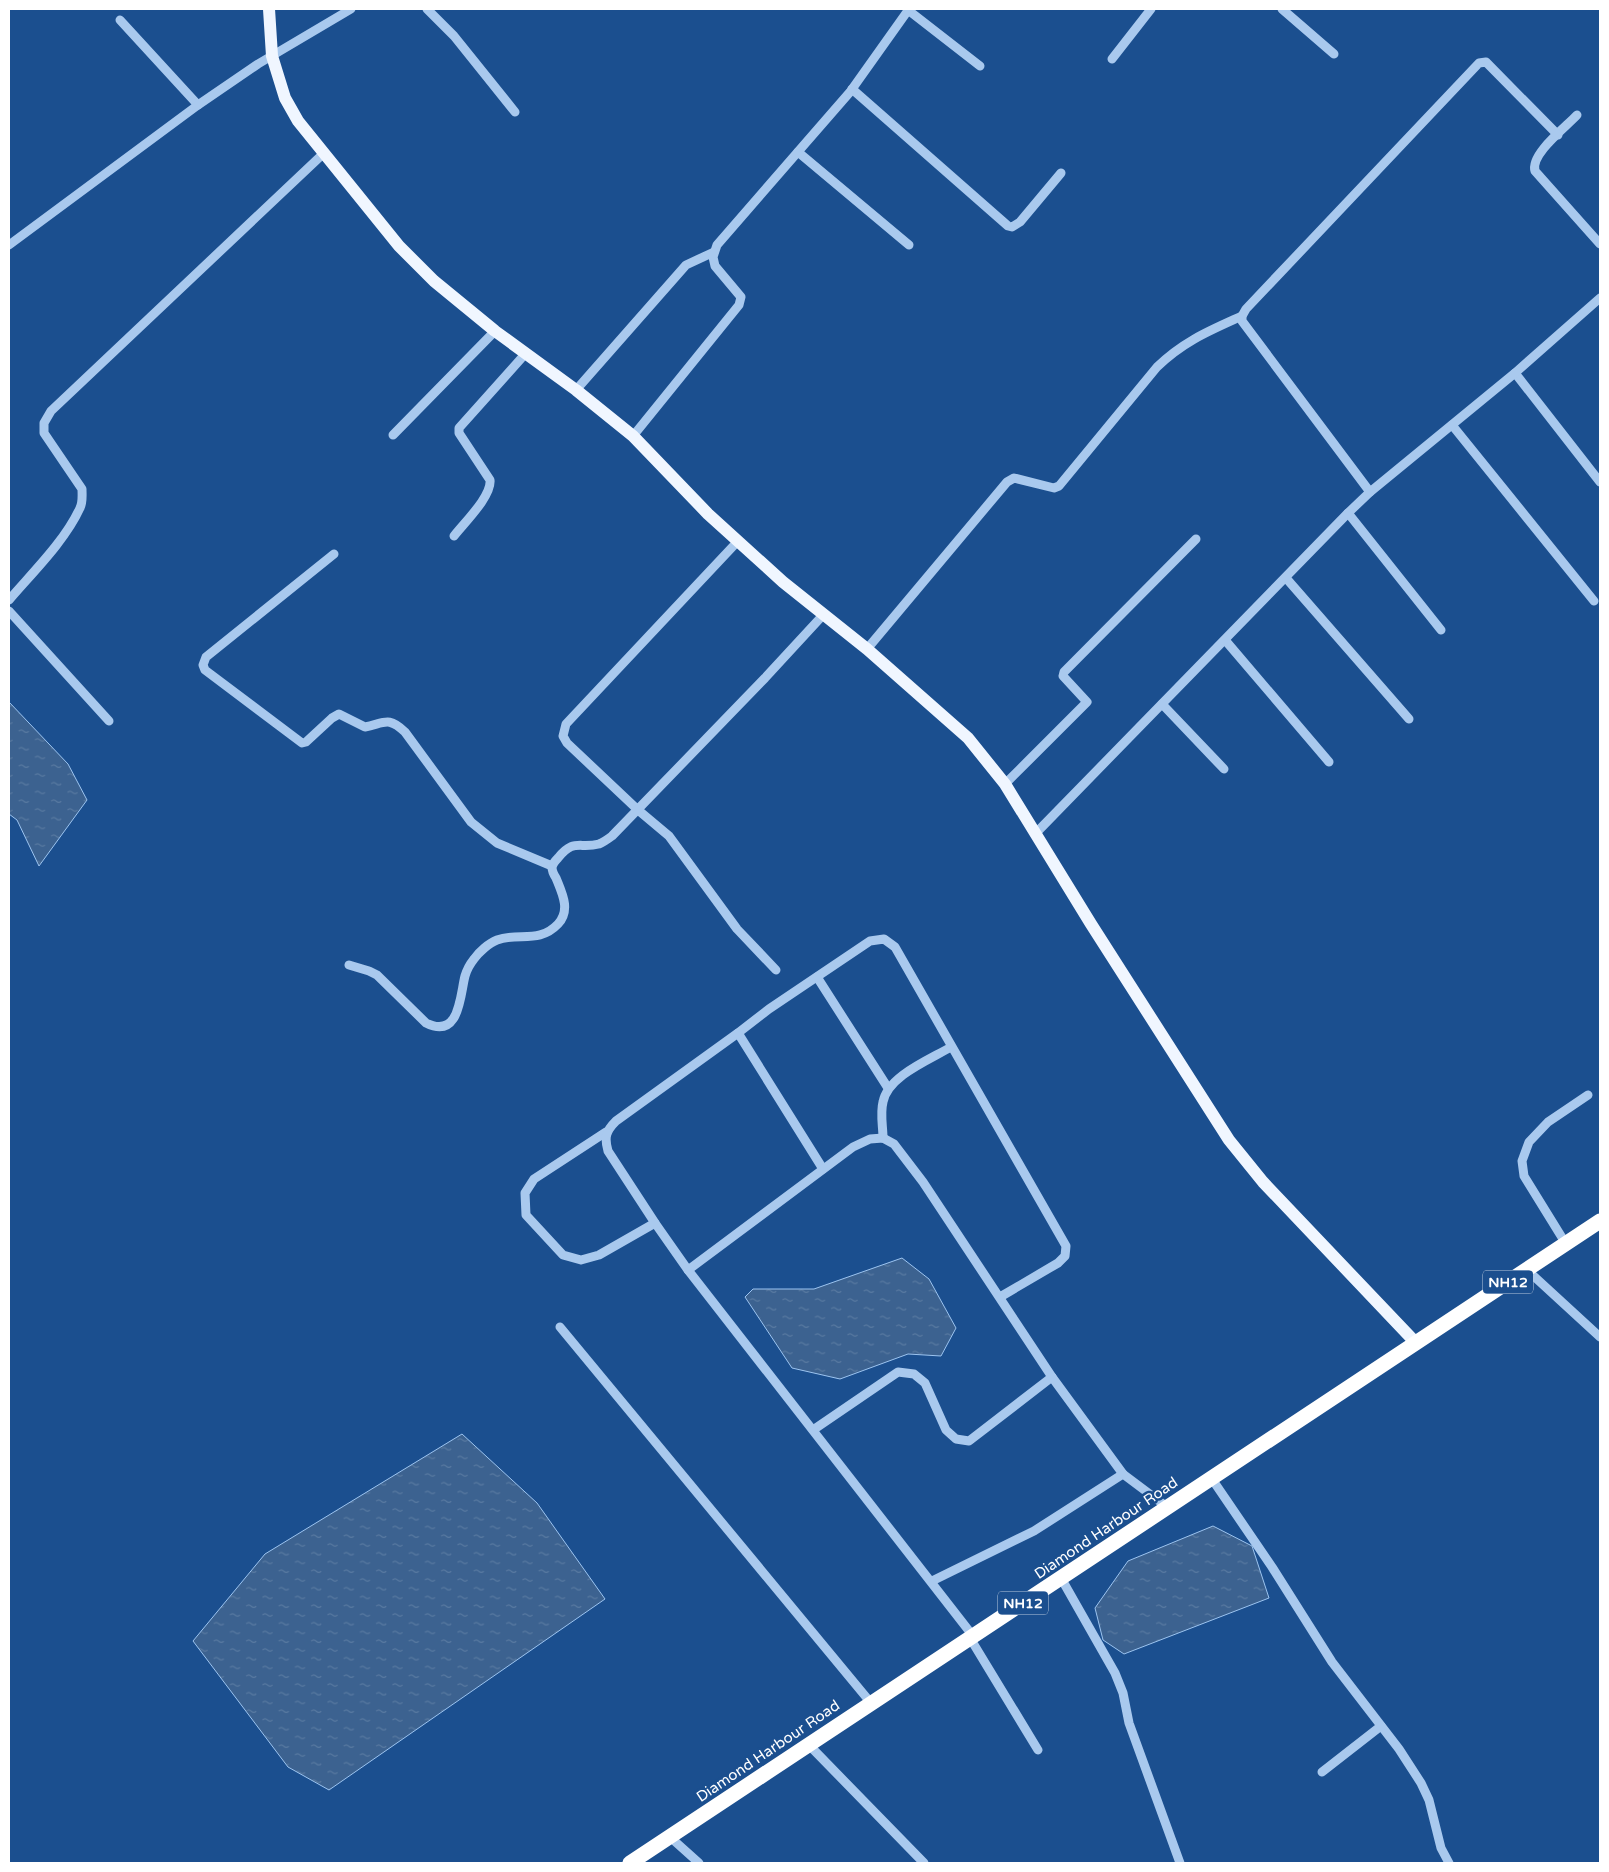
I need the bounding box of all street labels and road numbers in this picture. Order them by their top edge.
road number: NH12 [1483,1270,1533,1294]
street label: Diamond Harbour Road [1031,1473,1181,1583]
road number: NH12 [998,1592,1048,1615]
street label: Diamond Harbour Road [693,1696,843,1806]

